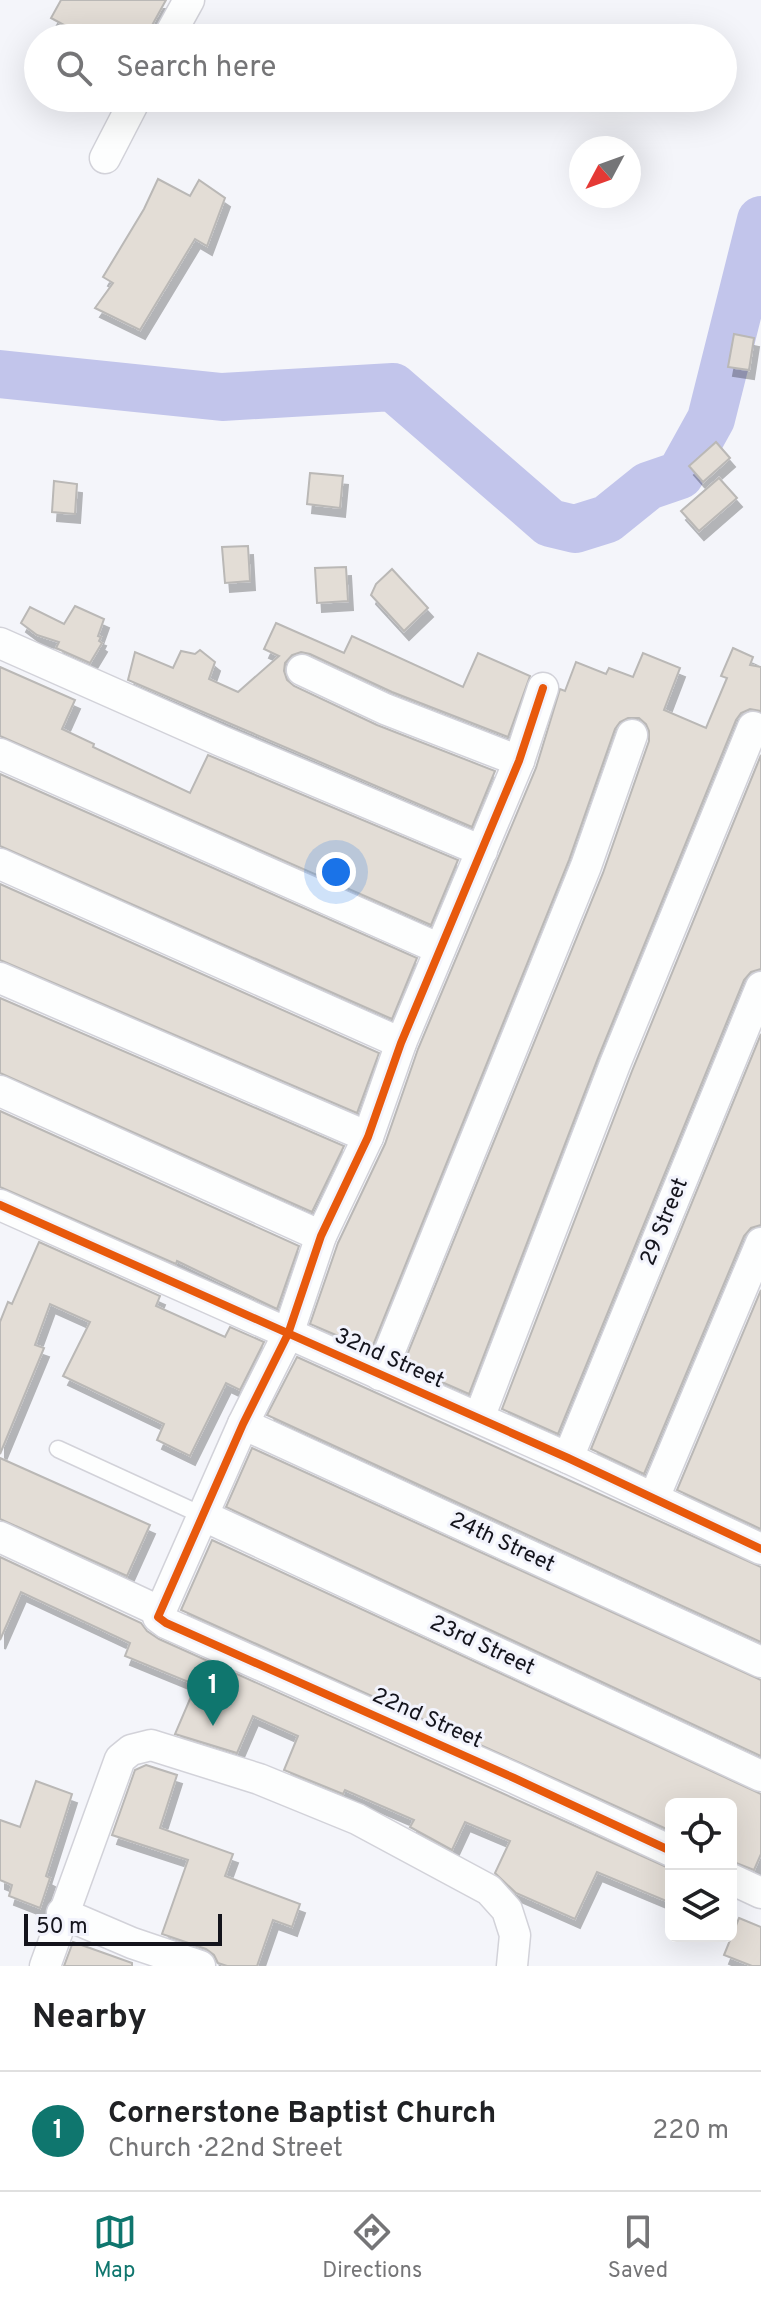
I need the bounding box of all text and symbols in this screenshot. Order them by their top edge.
search box [24,24,737,112]
icon: search [52,46,96,90]
text: Search here [116,50,276,87]
north arrow [569,136,641,208]
your location [316,852,356,892]
street label: 29 Street [635,1174,695,1270]
street label: 32nd Street [330,1323,448,1395]
street label: 24th Street [445,1507,559,1579]
street label: 23rd Street [425,1610,539,1682]
pin: 1 [187,1660,239,1726]
street label: 22nd Street [368,1683,486,1755]
map controls [665,1798,737,1942]
button: locate [665,1798,737,1870]
button: layers [665,1870,737,1942]
scale bar [24,1910,222,1946]
text: 50 m [36,1914,88,1941]
text: Nearby [32,1997,147,2040]
text: Cornerstone Baptist Church [108,2096,496,2133]
text: 1 [53,2115,63,2148]
text: 220 m [652,2115,729,2148]
text: Church · 22nd Street [108,2133,343,2166]
tab: Map [93,2210,137,2285]
tab: Directions [322,2210,422,2285]
tab: Saved [608,2210,668,2285]

